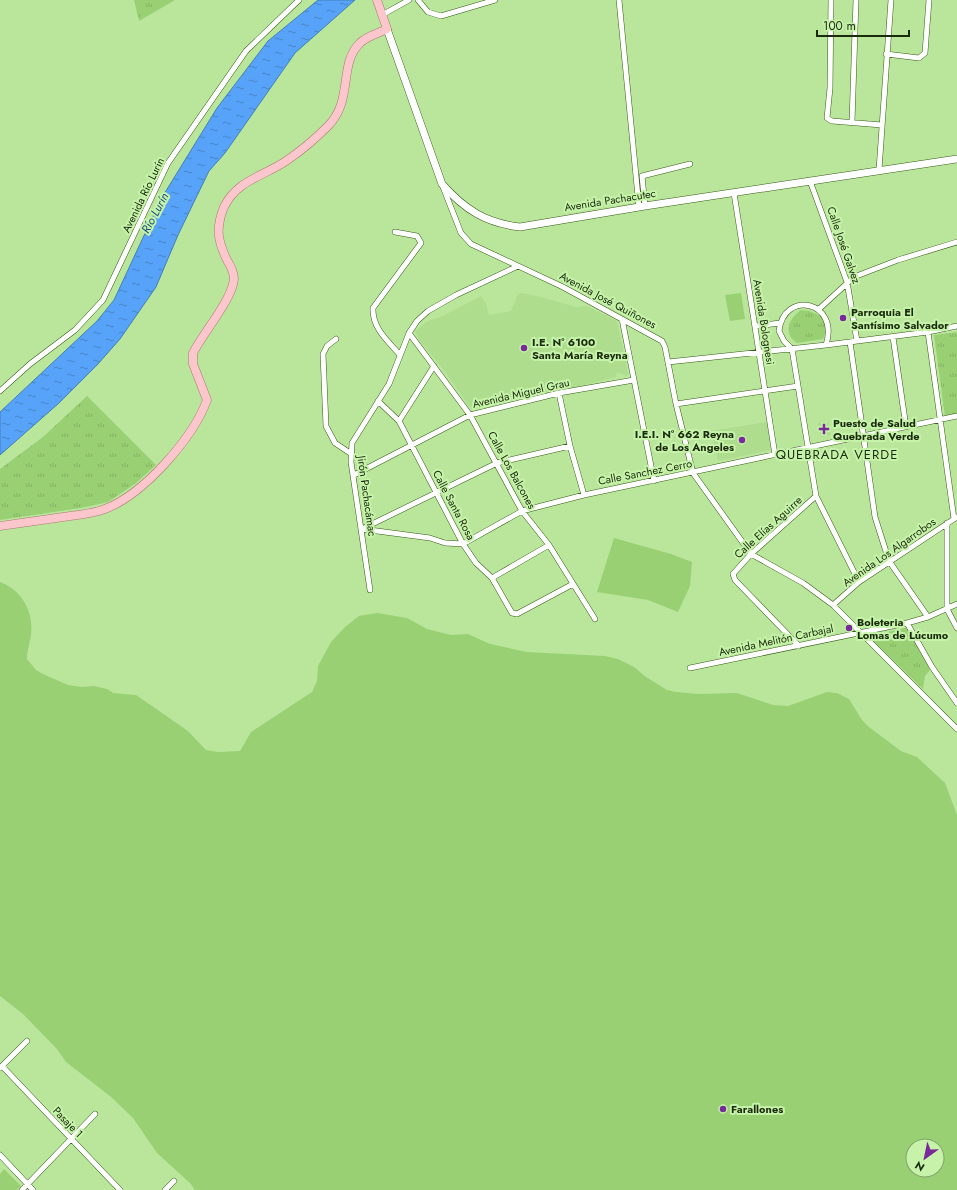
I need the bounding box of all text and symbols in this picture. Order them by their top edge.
scale bar [817,12,909,38]
text: 100 m [823,17,856,35]
street label: Avenida Río Lurín [119,155,167,235]
street label: Avenida Pachacutec [563,185,657,215]
water label: Río Lurín [138,190,172,236]
street label: Calle José Galvez [823,204,865,286]
street label: Avenida José Quiñones [557,268,660,333]
street label: Avenida Bolognesi [749,278,779,366]
place label: Parroquia El Santísimo Salvador [851,304,949,333]
marker: Parroquia El Santísimo Salvador [838,313,848,323]
place label: I.E. N° 6100 Santa María Reyna [532,334,628,363]
marker: I.E. N° 6100 Santa María Reyna [519,343,529,353]
street label: Avenida Miguel Grau [471,374,571,412]
place label: Puesto de Salud Quebrada Verde [833,415,920,444]
marker: Puesto de Salud Quebrada Verde [818,423,830,435]
place label: I.E.I. N° 662 Reyna de Los Angeles [635,426,734,455]
street label: Calle Los Balcones [484,428,540,512]
marker: I.E.I. N° 662 Reyna de Los Angeles [737,435,747,445]
district label: QUEBRADA VERDE [776,445,898,464]
street label: Jirón Pachacámac [353,453,381,537]
street label: Calle Sanchez Cerro [597,455,693,489]
street label: Calle Santa Rosa [429,467,479,543]
street label: Calle Elías Aguirre [730,492,806,562]
street label: Avenida Los Algarrobos [839,513,939,590]
place label: Boleteria Lomas de Lúcumo [857,614,949,643]
street label: Avenida Melitón Carbajal [717,620,835,660]
marker: Boleteria Lomas de Lúcumo [844,623,854,633]
place label: Farallones [731,1101,783,1117]
street label: Pasaje 1 [49,1103,87,1141]
marker: Farallones [718,1104,728,1114]
north arrow [905,1138,945,1178]
text: N [912,1157,928,1175]

